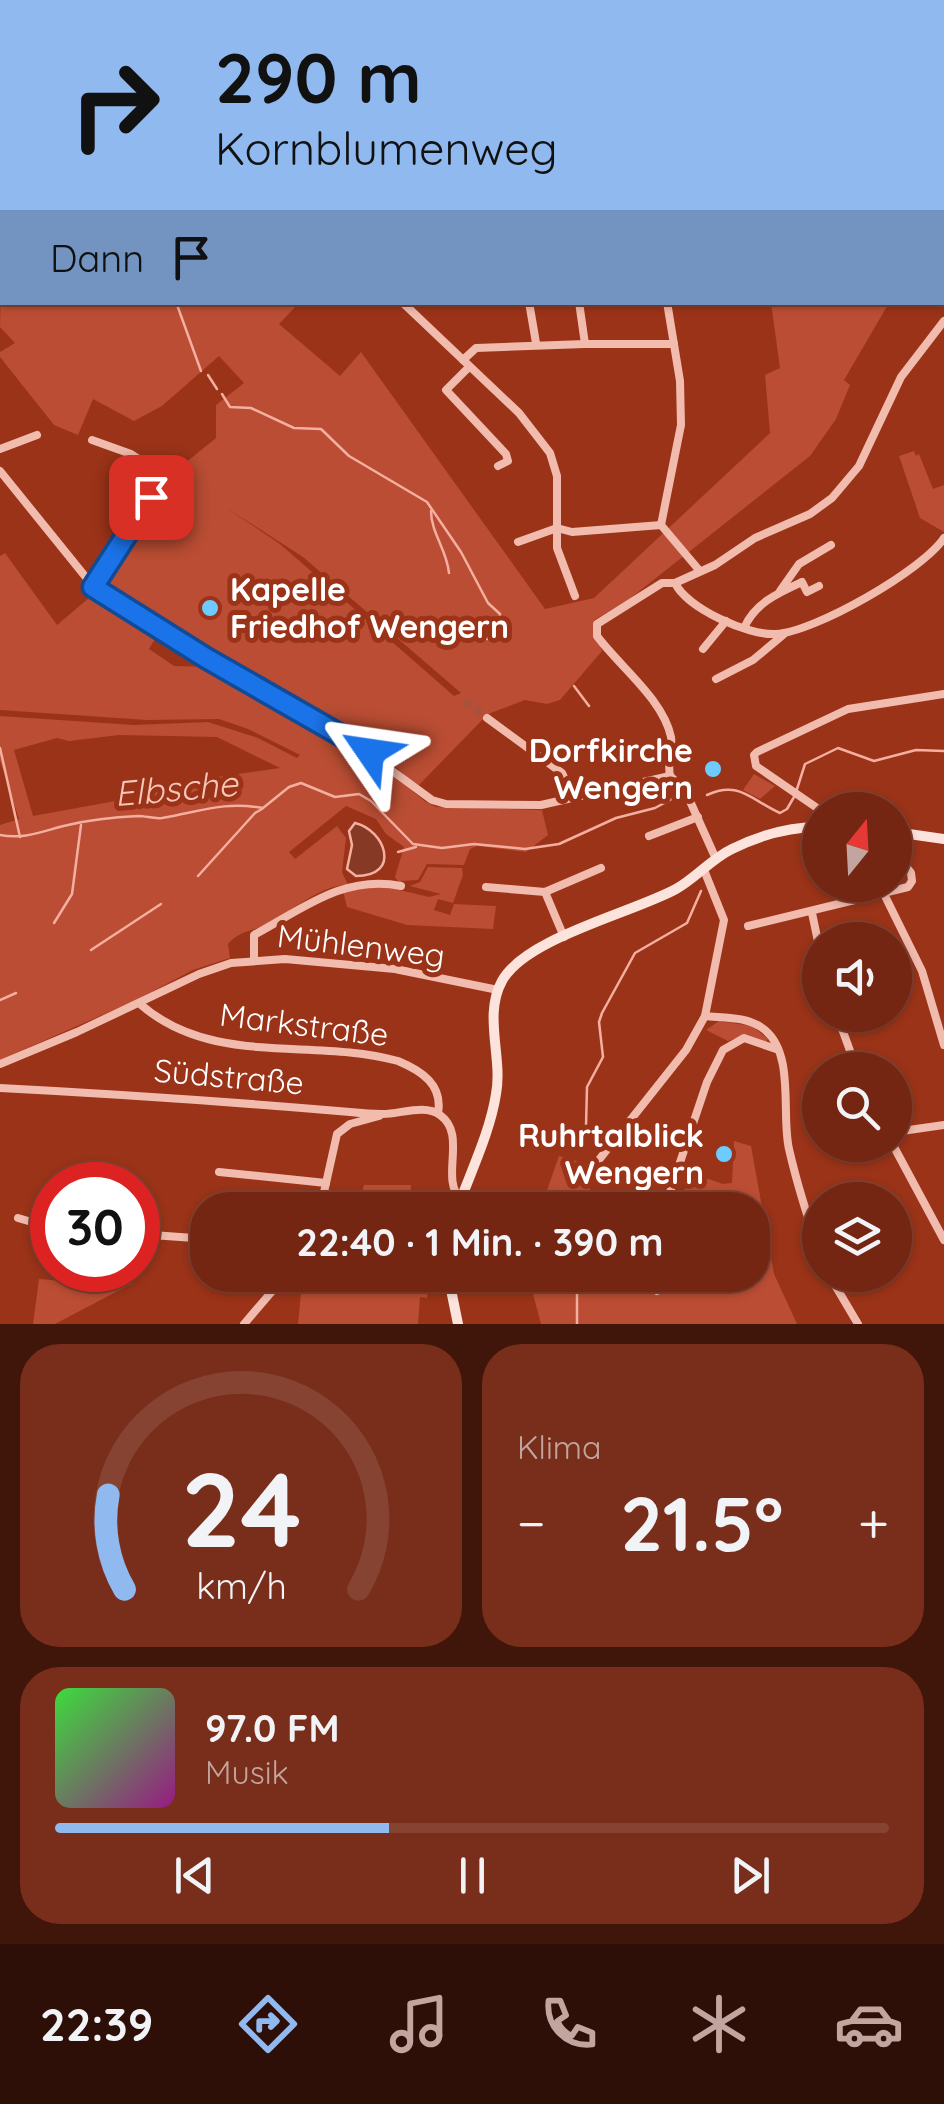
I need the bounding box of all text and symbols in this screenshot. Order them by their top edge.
text: 290 m [215,33,422,121]
icon: right [50,40,180,170]
text: Kornblumenweg [215,120,558,176]
icon: arrive [164,230,219,285]
text: Dann [50,234,144,282]
pin [109,455,194,540]
icon: arrive [124,470,179,525]
place label: Kapelle Friedhof Wengern [230,569,509,646]
marker: Kapelle Friedhof Wengern [199,597,221,619]
position arrow [318,700,422,804]
place label: Dorfkirche Wengern [529,730,693,807]
marker: Dorfkirche Wengern [702,758,724,780]
water label: Elbsche [113,761,240,815]
north arrow [802,792,912,902]
map controls [802,792,912,1292]
street label: Mühlenweg [275,915,447,975]
button: sound [802,922,912,1032]
street label: Markstraße [217,994,391,1054]
street label: Südstraße [153,1050,306,1102]
button: search [802,1052,912,1162]
place label: Ruhrtalblick Wengern [518,1115,704,1192]
marker: Ruhrtalblick Wengern [713,1143,735,1165]
speed limit sign: 30 [30,1162,160,1292]
button: layers [802,1182,912,1292]
text: 22:40 · 1 Min. · 390 m [296,1218,664,1266]
text: Klima [517,1427,601,1467]
text: 24 [181,1443,301,1573]
text: 21.5° [620,1476,783,1570]
text: − [517,1488,546,1557]
text: + [858,1488,889,1557]
text: km/h [196,1563,286,1608]
text: 97.0 FM [205,1704,340,1752]
text: Musik [205,1752,289,1792]
icon: previous [167,1848,222,1903]
icon: pause [445,1848,500,1903]
icon: next [723,1848,778,1903]
icon: directions [233,1989,303,2059]
icon: music [384,1989,454,2059]
icon: phone [534,1989,604,2059]
icon: climate [684,1989,754,2059]
icon: car [834,1989,904,2059]
text: 22:39 [40,1996,153,2052]

